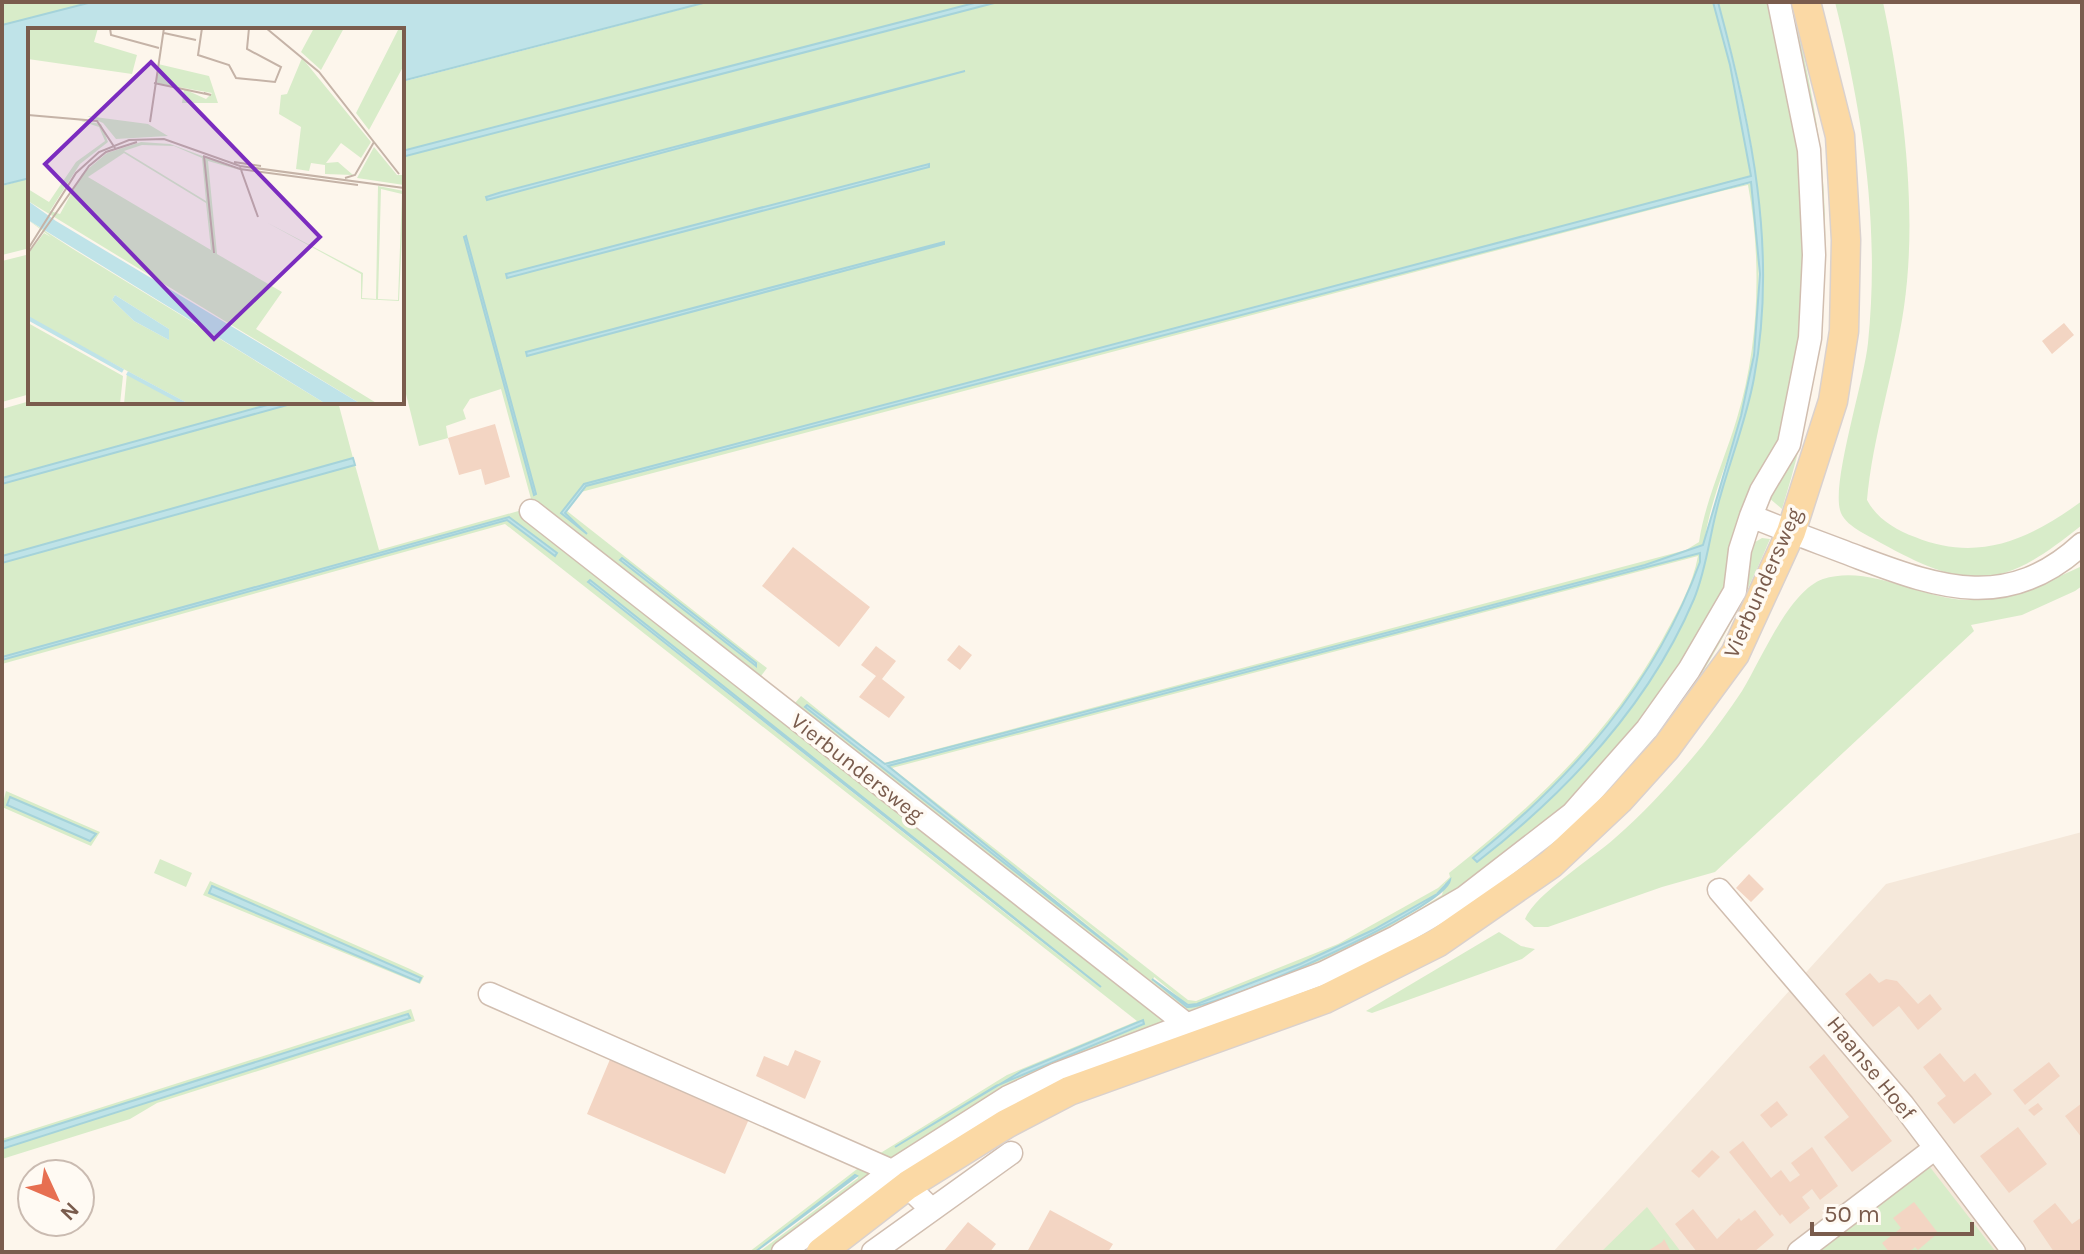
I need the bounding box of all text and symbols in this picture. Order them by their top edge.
inset map [28,28,404,404]
street label: Vierbundersweg [1718,504,1808,662]
street label: Vierbundersweg [785,708,929,828]
street label: Haanse Hoef [1821,1011,1921,1125]
north arrow [16,1158,96,1238]
scale bar [1812,1186,1972,1236]
text: N [55,1196,85,1226]
text: 50 m [1824,1200,1880,1228]

